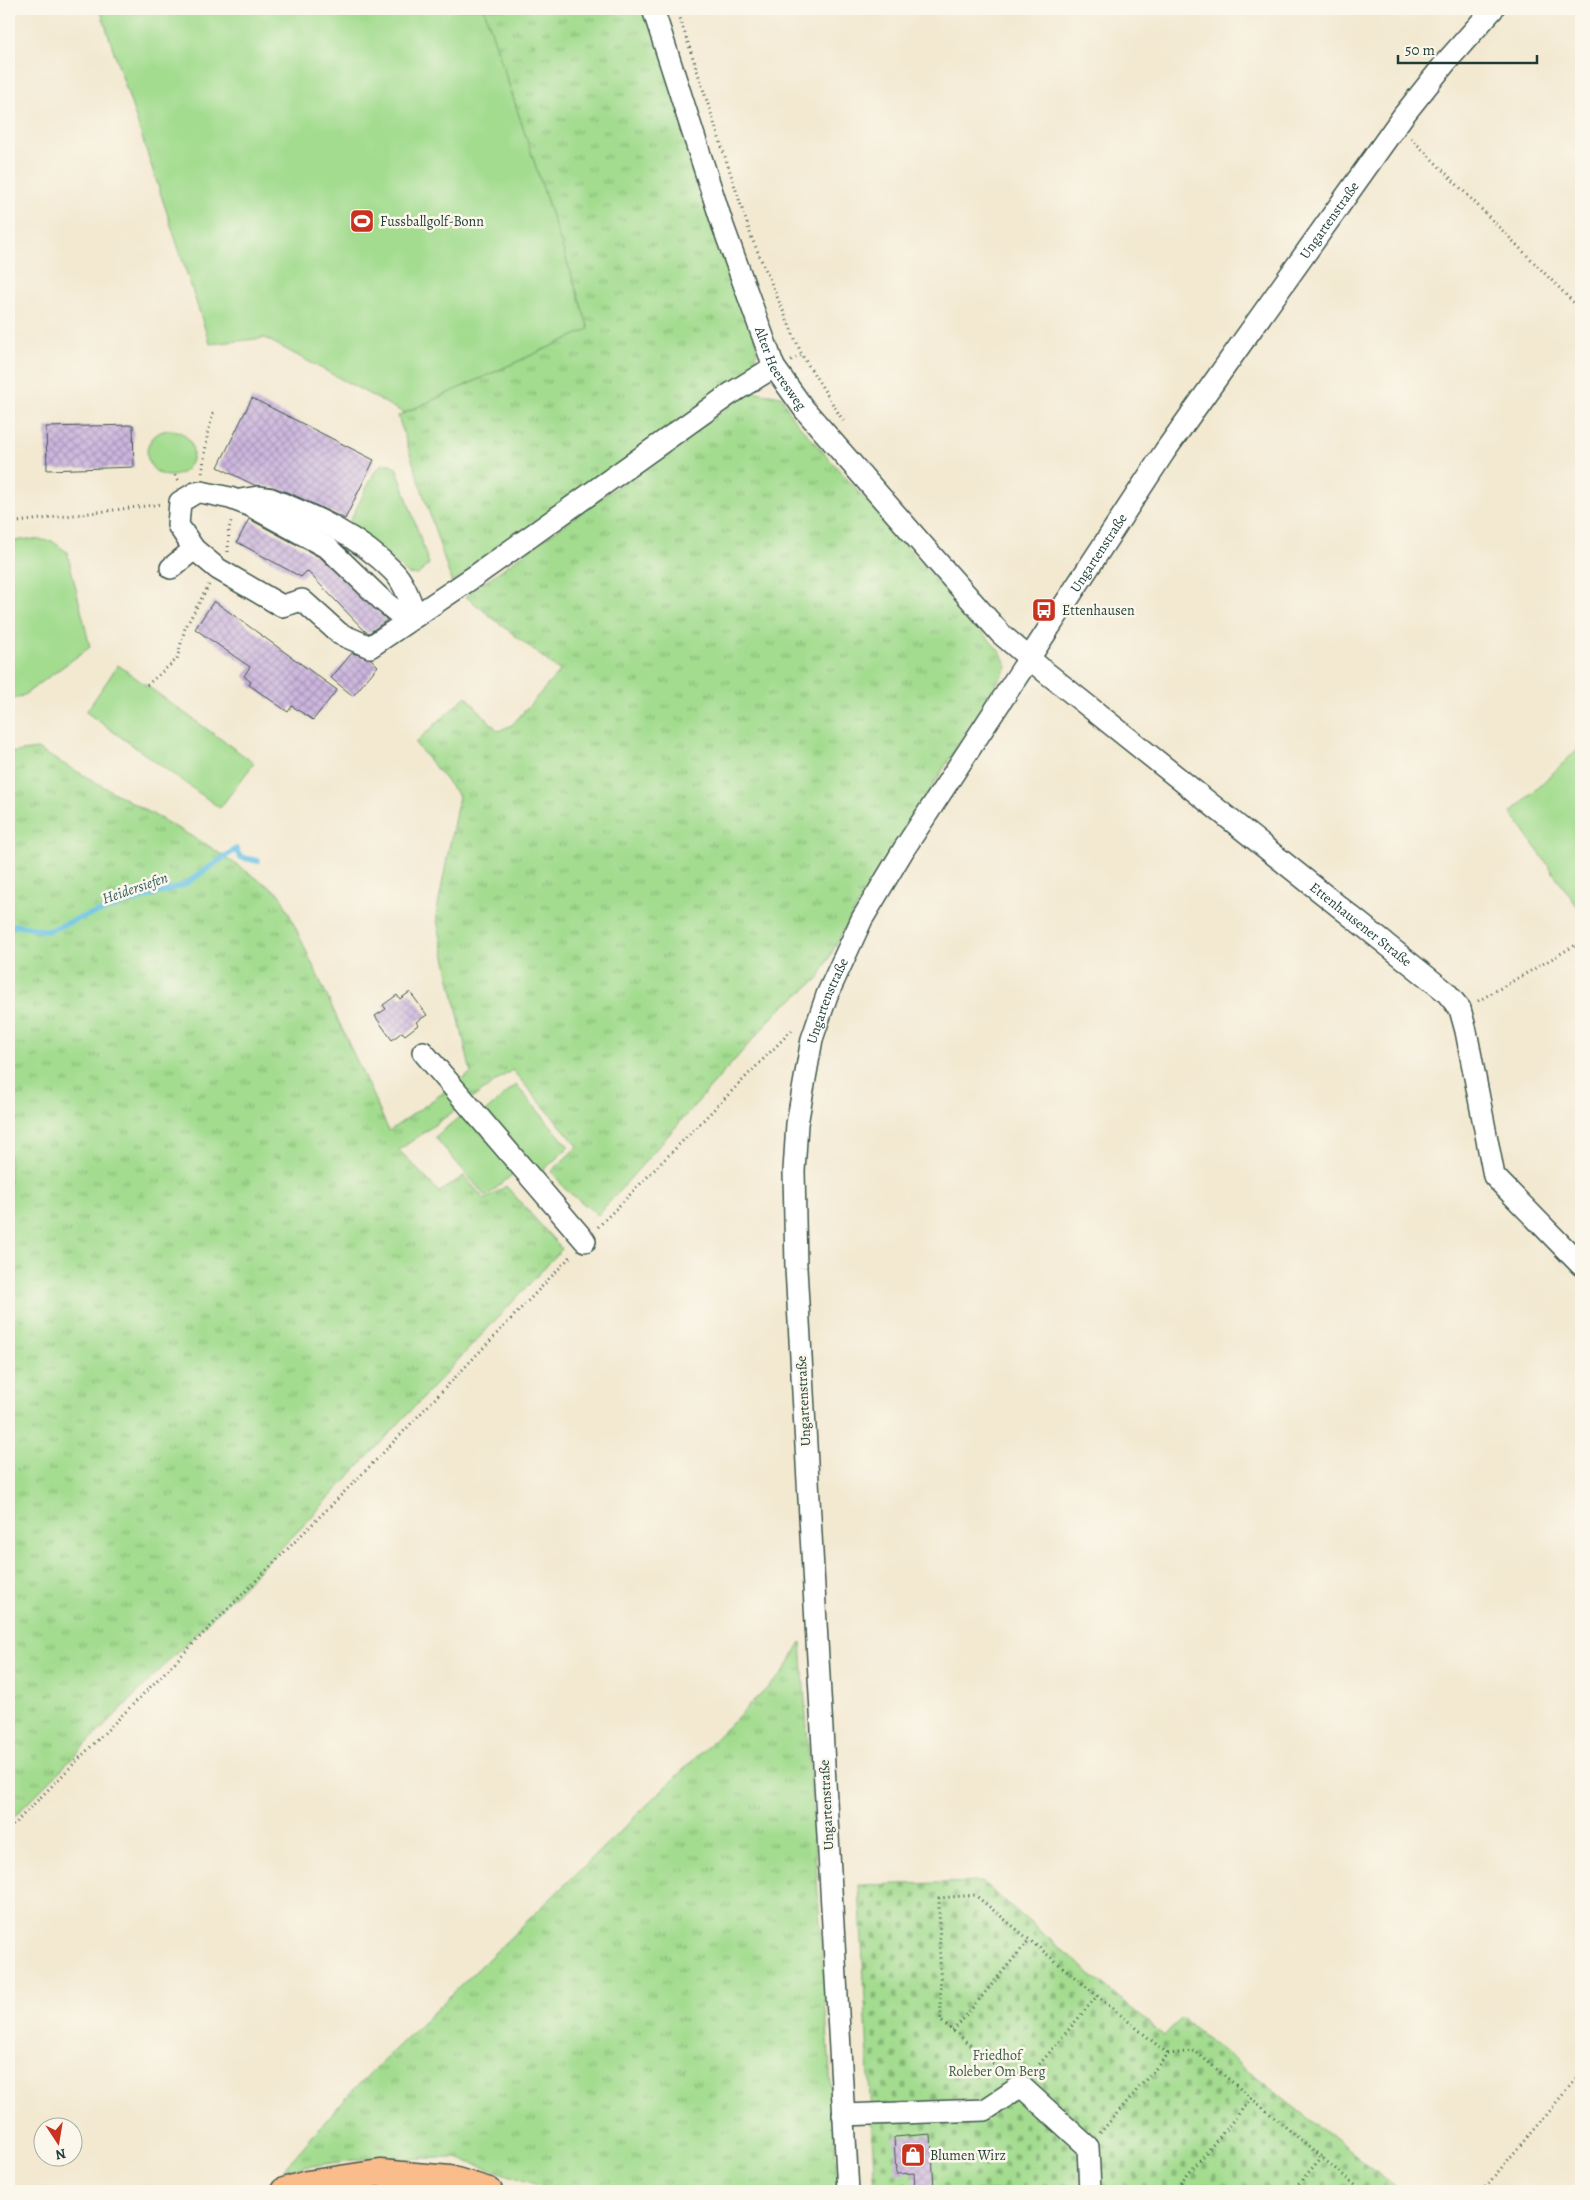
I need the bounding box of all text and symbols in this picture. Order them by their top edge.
scale bar [1398,32,1536,64]
text: 50 m [1405,40,1435,60]
street label: Ungartenstraße [1295,178,1364,263]
sports icon: Fussballgolf-Bonn [349,208,375,234]
place label: Fussballgolf-Bonn [380,212,484,231]
street label: Alter Heeresweg [750,323,811,414]
street label: Ungartenstraße [1066,510,1132,596]
bus stop icon: Ettenhausen [1031,597,1057,623]
place label: Ettenhausen [1062,601,1135,620]
water label: Heidersiefen [99,867,171,909]
street label: Ettenhausener Straße [1306,878,1416,971]
street label: Ungartenstraße [802,955,853,1046]
street label: Ungartenstraße [792,1355,815,1447]
street label: Ungartenstraße [815,1759,838,1851]
park label: Friedhof Roleber Om Berg [948,2046,1046,2081]
north arrow [32,2118,82,2168]
shop icon: Blumen Wirz [900,2142,926,2168]
text: N [54,2144,68,2165]
place label: Blumen Wirz [930,2146,1006,2165]

